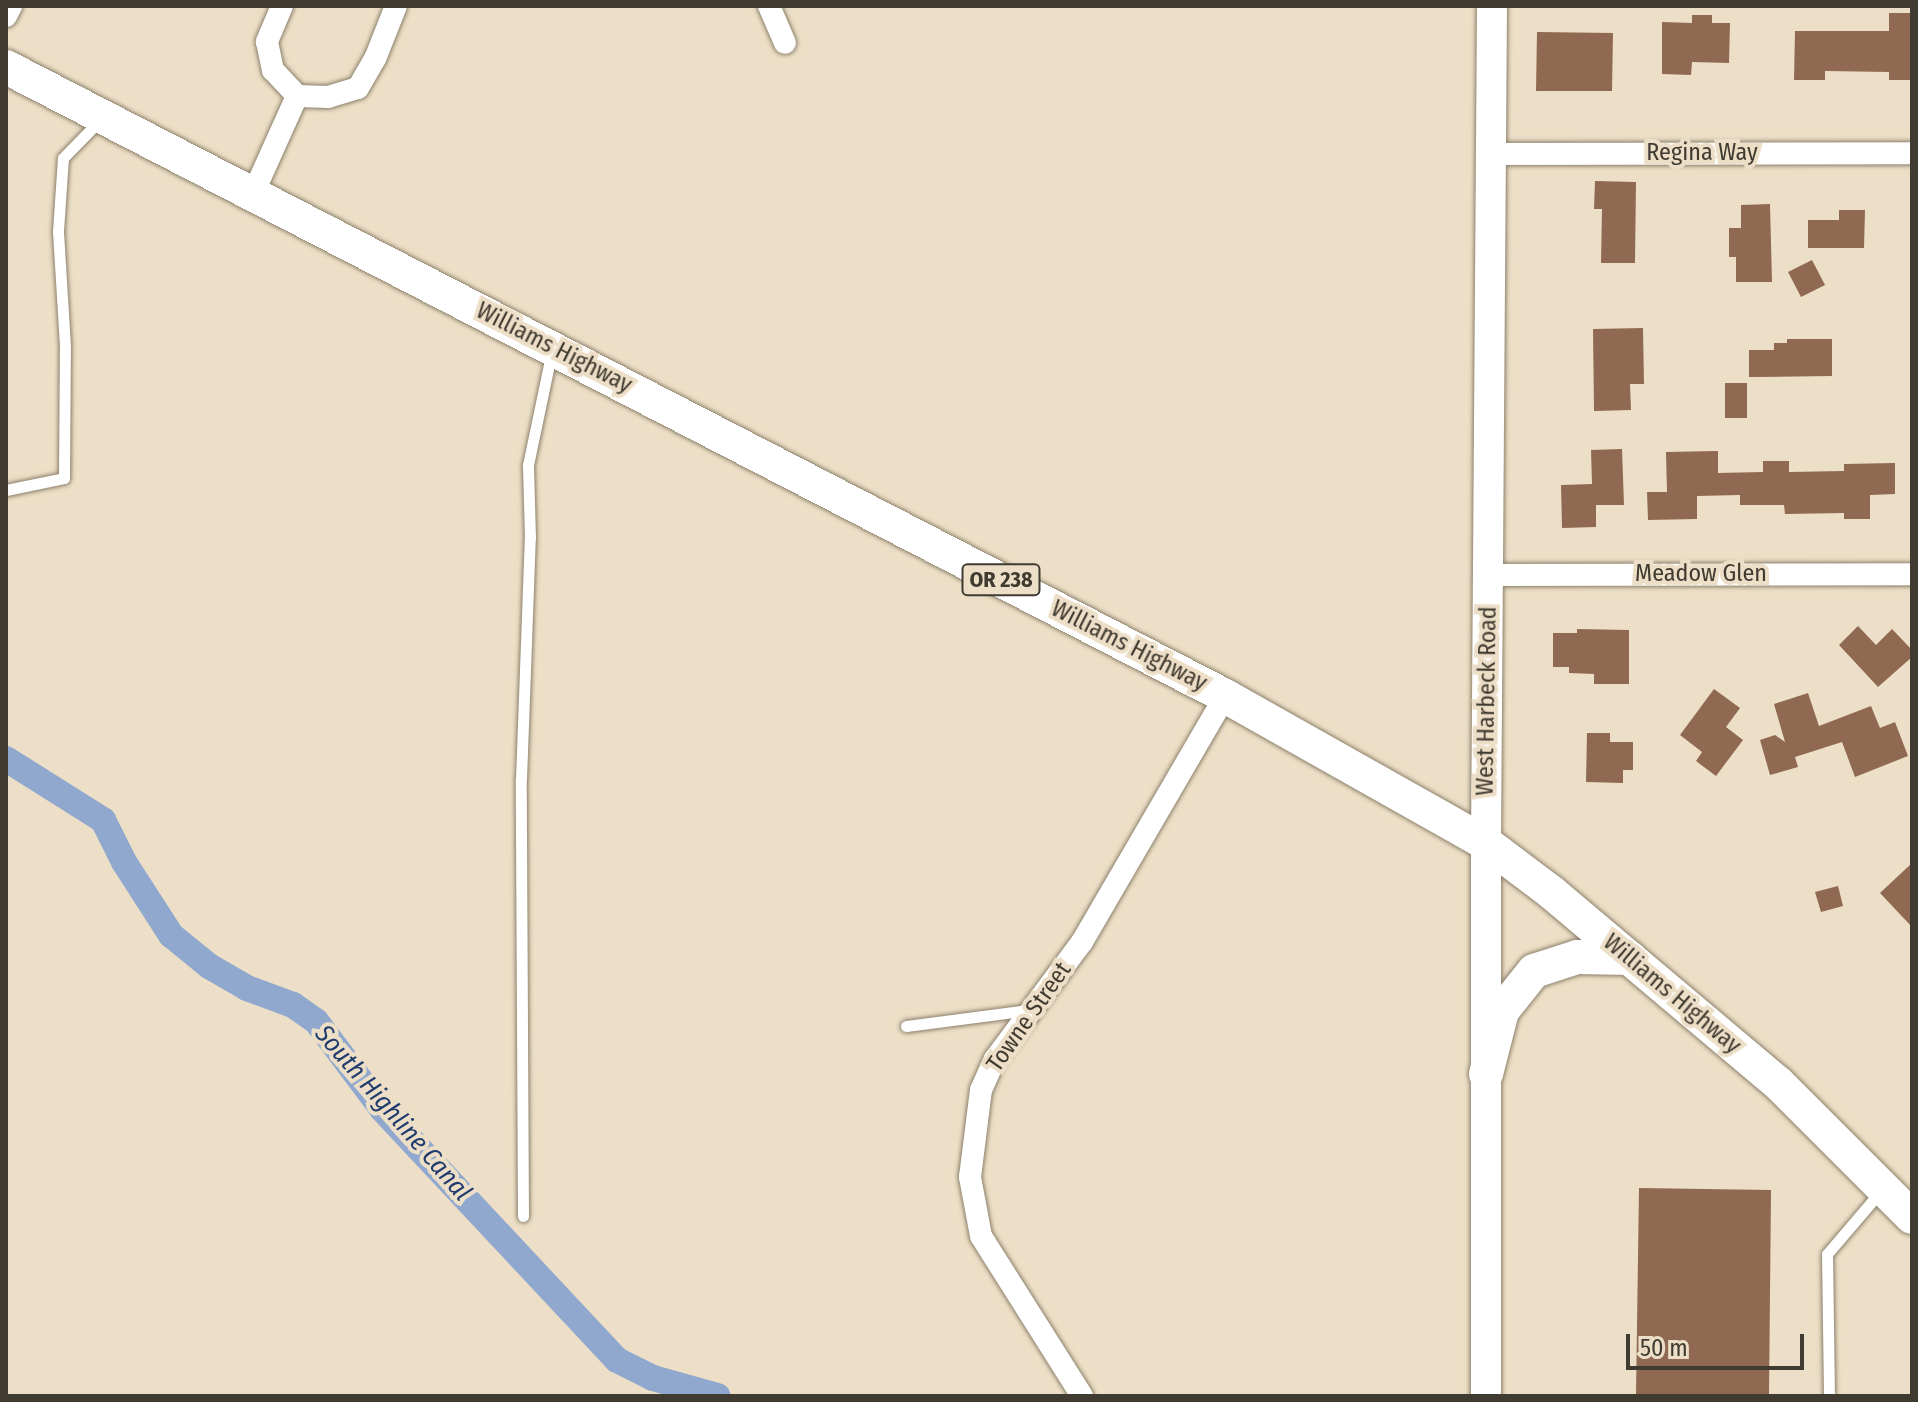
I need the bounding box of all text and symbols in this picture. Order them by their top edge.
street label: Regina Way [1646,139,1758,167]
street label: Williams Highway [471,296,637,400]
street label: Meadow Glen [1635,560,1767,588]
road number: OR 238 [961,562,1041,598]
street label: Williams Highway [1046,594,1212,698]
street label: West Harbeck Road [1471,606,1503,796]
street label: Williams Highway [1597,928,1747,1060]
street label: Towne Street [981,957,1077,1077]
water label: South Highline Canal [308,1019,478,1207]
scale bar [1630,1318,1808,1368]
text: 50 m [1640,1334,1688,1362]

